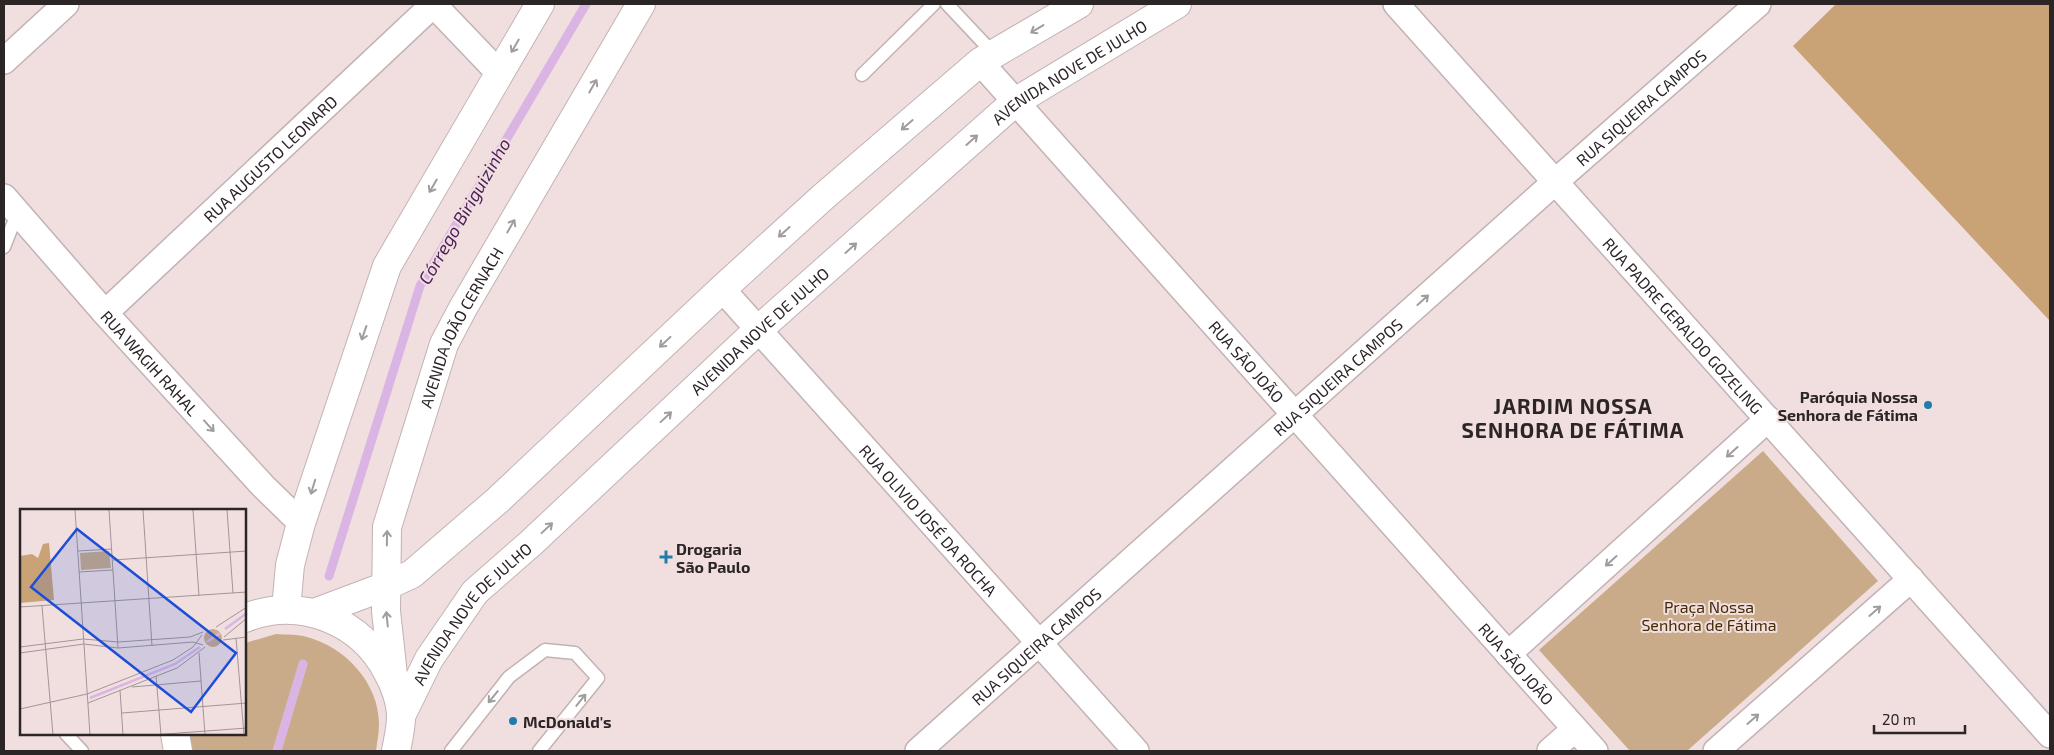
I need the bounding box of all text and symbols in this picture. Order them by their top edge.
street label: AVENIDA NOVE DE JULHO [988,15,1150,128]
one-way arrow [1030,24,1044,34]
one-way arrow [510,38,520,52]
street label: RUA SIQUEIRA CAMPOS [1572,45,1710,169]
one-way arrow [588,80,598,94]
street label: RUA AUGUSTO LEONARD [199,91,341,226]
one-way arrow [900,119,913,131]
water label: Córrego Biriguizinho [413,134,515,288]
one-way arrow [965,135,978,146]
one-way arrow [428,179,438,193]
one-way arrow [506,220,516,234]
one-way arrow [778,226,791,238]
street label: RUA PADRE GERALDO GOZELING [1600,233,1767,417]
one-way arrow [844,242,857,254]
street label: AVENIDA JOÃO CERNACH [415,243,506,410]
street label: AVENIDA NOVE DE JULHO [686,263,832,398]
one-way arrow [1416,294,1429,306]
street label: RUA WAGIH RAHAL [98,306,203,419]
street label: RUA SIQUEIRA CAMPOS [1269,314,1406,439]
street label: RUA SÃO JOÃO [1206,316,1288,406]
one-way arrow [359,324,369,340]
one-way arrow [659,336,672,348]
place label: Paróquia Nossa Senhora de Fátima [1778,387,1918,424]
district label: JARDIM NOSSA SENHORA DE FÁTIMA [1462,393,1684,442]
marker: Paróquia Nossa Senhora de Fátima [1922,399,1934,411]
one-way arrow [660,411,672,423]
one-way arrow [203,420,215,433]
street label: RUA OLIVIO JOSÉ DA ROCHA [856,440,1002,599]
one-way arrow [1726,446,1739,458]
one-way arrow [308,478,317,494]
inset map [20,509,246,735]
one-way arrow [541,522,554,534]
one-way arrow [382,530,392,546]
street label: AVENIDA NOVE DE JULHO [408,538,535,688]
place label: Drogaria São Paulo [676,539,751,576]
marker: Drogaria São Paulo [660,551,672,563]
one-way arrow [1605,555,1618,567]
street label: RUA SIQUEIRA CAMPOS [967,583,1104,708]
park label: Praça Nossa Senhora de Fátima [1641,597,1777,634]
one-way arrow [1868,605,1881,617]
one-way arrow [382,611,392,627]
street label: RUA SÃO JOÃO [1475,619,1558,708]
one-way arrow [488,690,499,703]
one-way arrow [575,694,586,707]
scale bar [1874,702,1965,734]
text: 20 m [1882,710,1916,728]
place label: McDonald's [523,712,612,731]
one-way arrow [1746,713,1759,725]
marker: McDonald's [507,715,519,727]

